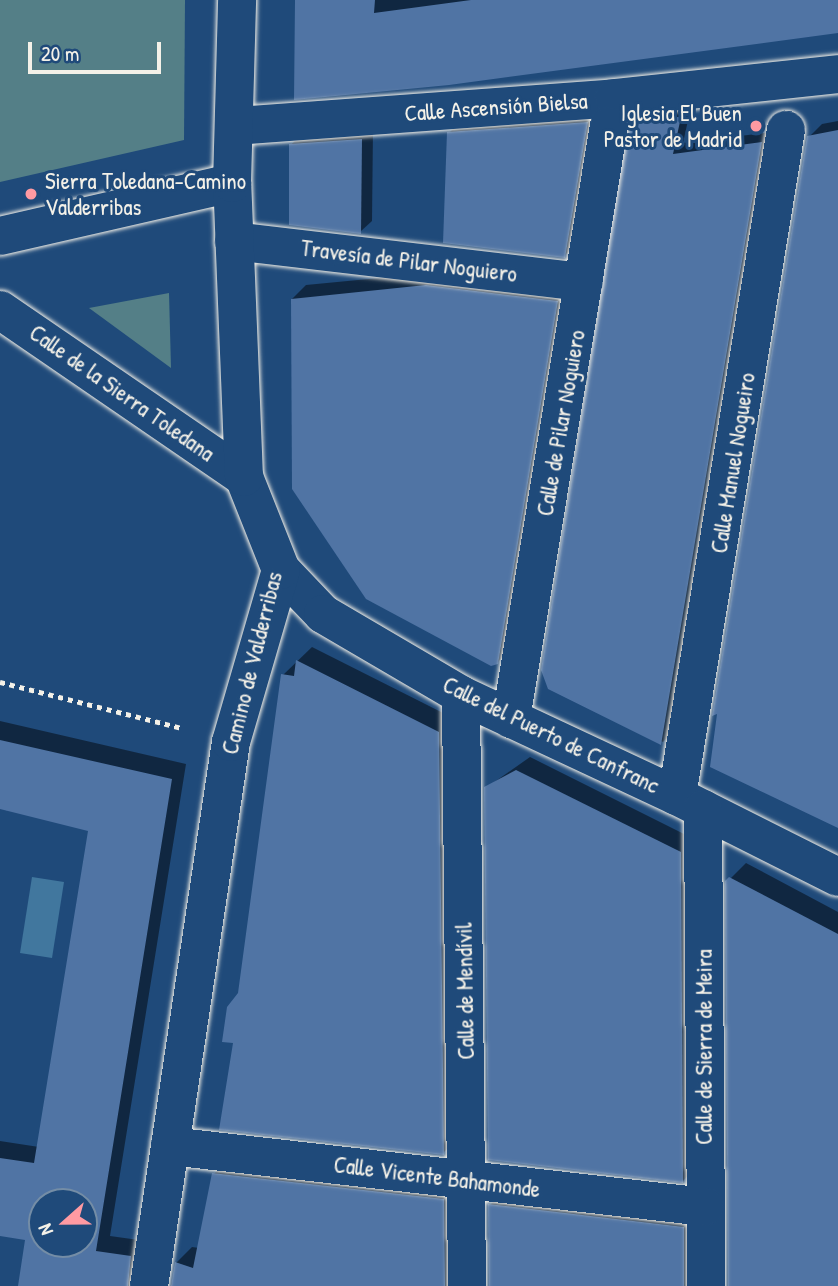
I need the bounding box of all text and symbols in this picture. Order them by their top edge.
scale bar [32,28,164,72]
text: 20 m [41,39,79,68]
street label: Calle Ascensión Bielsa [404,87,588,127]
place label: Iglesia El Buen Pastor de Madrid [604,99,742,153]
marker: Iglesia El Buen Pastor de Madrid [748,118,764,134]
place label: Sierra Toledana-Camino Valderribas [45,167,246,221]
marker: Sierra Toledana-Camino Valderribas [23,186,39,202]
street label: Travesía de Pilar Noguiero [299,234,519,288]
street label: Calle de la Sierra Toledana [24,319,220,467]
street label: Calle de Pilar Noguiero [531,328,591,518]
street label: Calle Manuel Nogueiro [705,371,761,555]
street label: Camino de Valderribas [216,569,288,757]
street label: Calle del Puerto de Canfranc [438,671,664,799]
street label: Calle de Mendívil [450,922,480,1060]
street label: Calle de Sierra de Meira [690,949,718,1145]
street label: Calle Vicente Bahamonde [332,1151,542,1203]
north arrow [28,1188,98,1258]
text: N [31,1220,59,1239]

